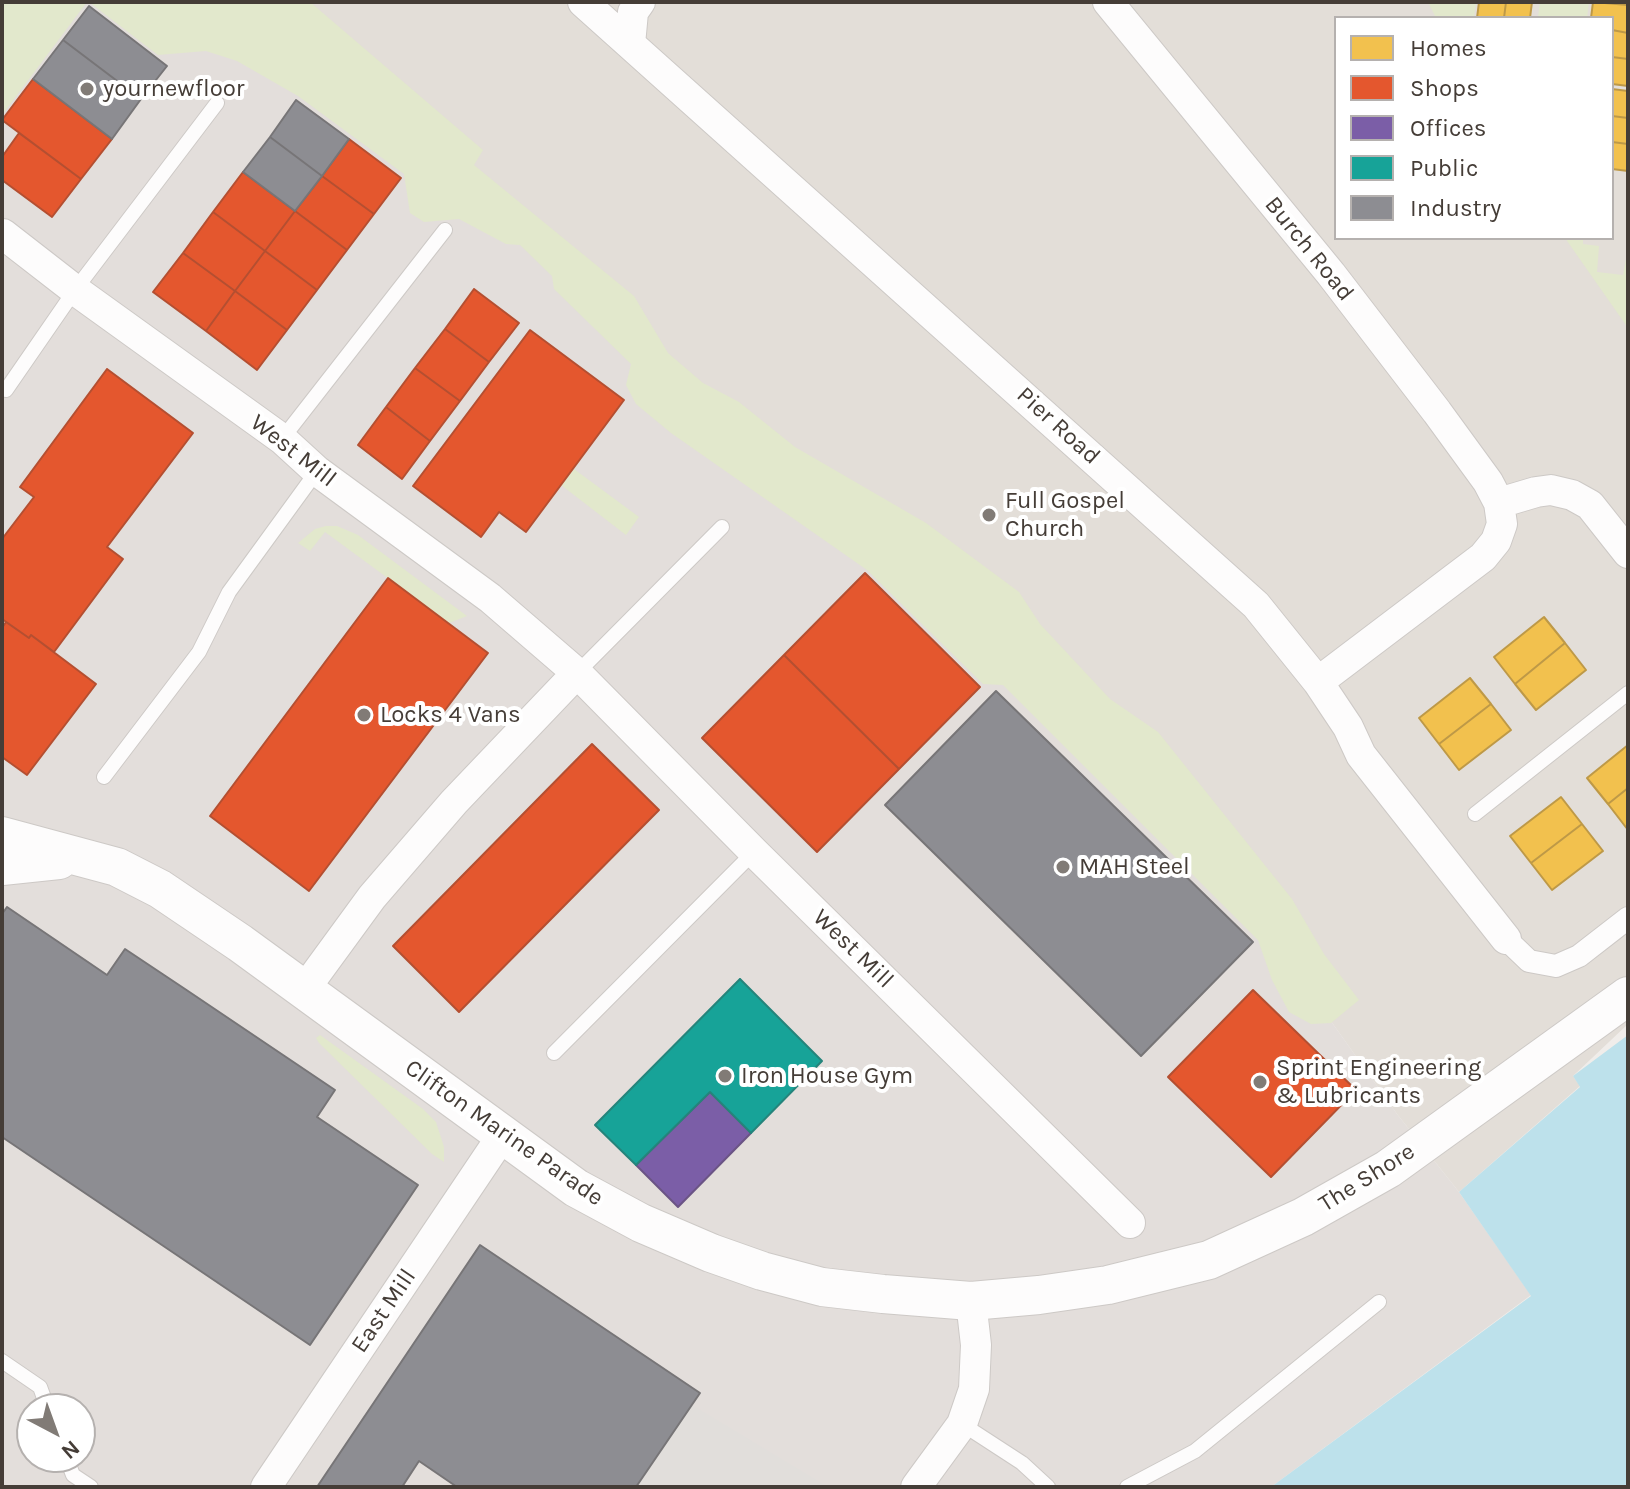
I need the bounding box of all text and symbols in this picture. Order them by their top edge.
legend [1334,16,1614,240]
text: Homes [1410,34,1487,62]
text: Shops [1410,74,1479,102]
place label: yournewfloor [103,75,245,103]
marker: yournewfloor [78,80,96,98]
text: Offices [1410,114,1486,142]
text: Public [1410,154,1478,182]
street label: Burch Road [1258,191,1360,307]
text: Industry [1410,194,1501,222]
street label: Pier Road [1010,381,1106,471]
street label: West Mill [244,408,342,494]
place label: Full Gospel Church [1005,487,1125,543]
marker: Full Gospel Church [980,506,998,524]
place label: Locks 4 Vans [380,701,521,729]
marker: Locks 4 Vans [355,706,373,724]
place label: MAH Steel [1079,853,1190,881]
marker: MAH Steel [1054,858,1072,876]
street label: West Mill [807,903,899,995]
street label: Clifton Marine Parade [399,1054,609,1212]
place label: Sprint Engineering & Lubricants [1276,1054,1481,1110]
place label: Iron House Gym [741,1062,913,1090]
marker: Iron House Gym [716,1067,734,1085]
marker: Sprint Engineering & Lubricants [1251,1073,1269,1091]
street label: The Shore [1314,1137,1420,1219]
street label: East Mill [346,1264,422,1358]
north arrow [16,1393,96,1473]
text: N [56,1435,85,1465]

